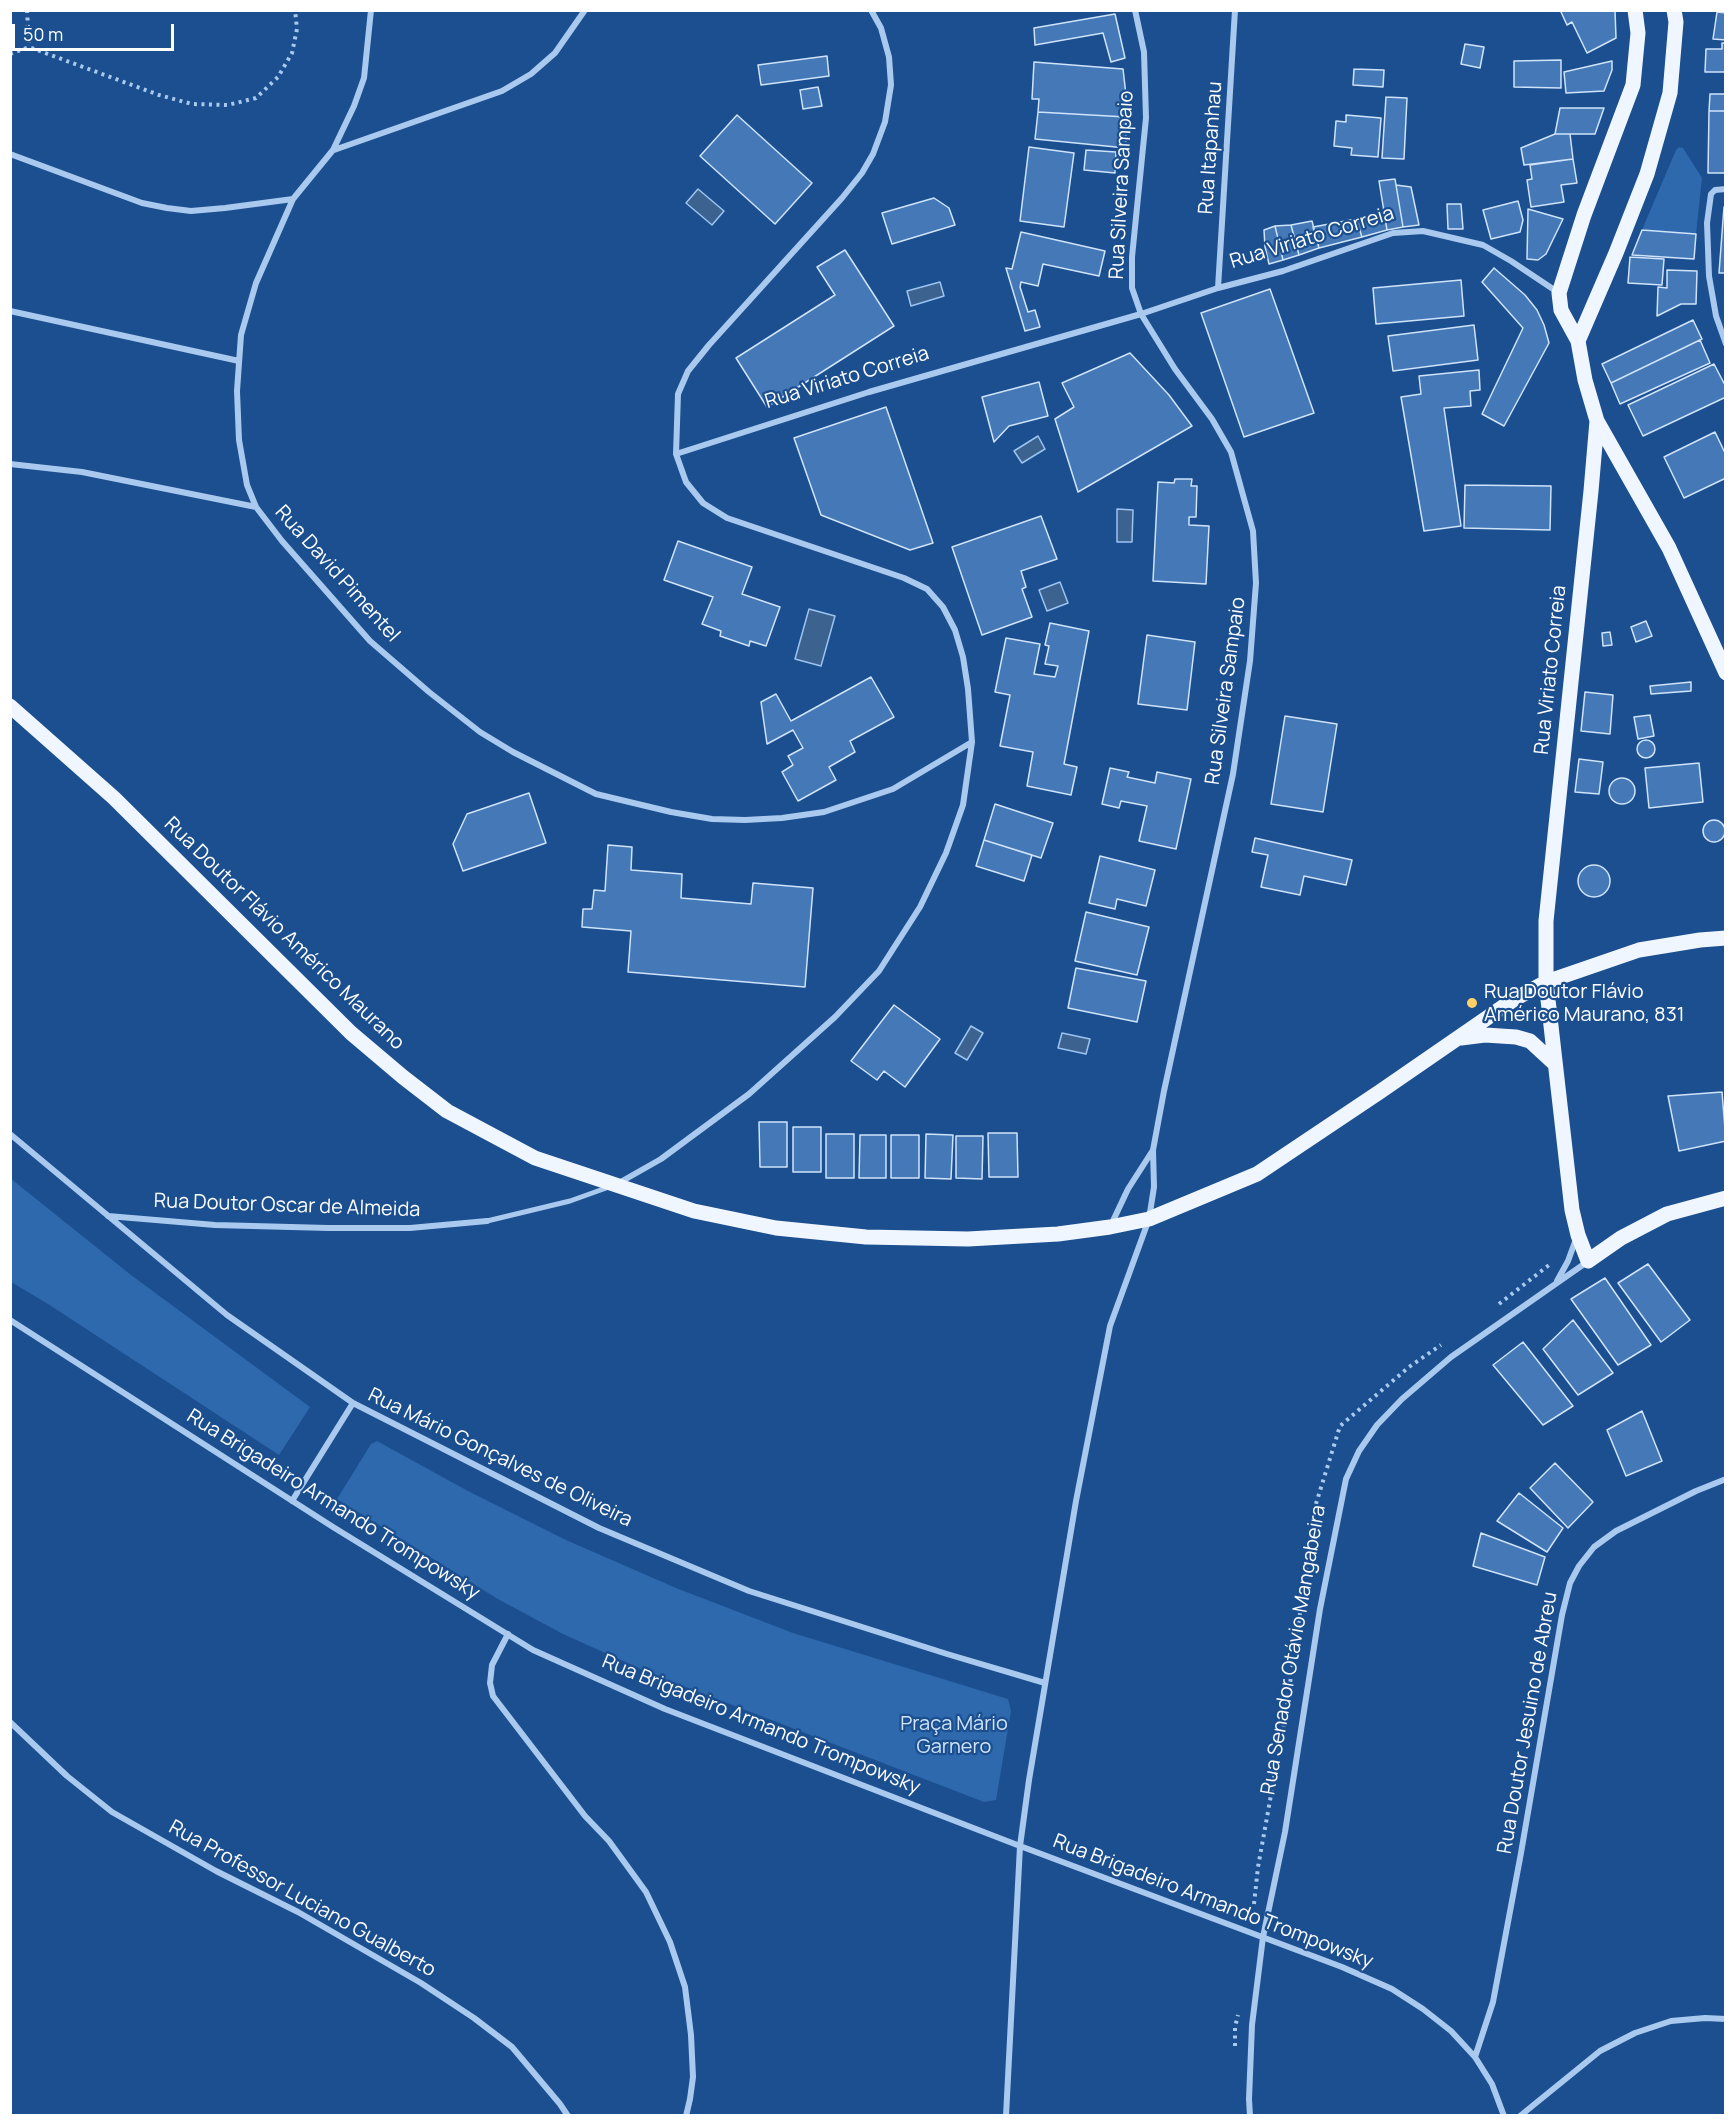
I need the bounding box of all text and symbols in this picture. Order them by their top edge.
scale bar [15,12,177,50]
text: 50 m [23,22,63,46]
street label: Rua Itapanhau [1194,81,1228,215]
street label: Rua Silveira Sampaio [1105,90,1139,280]
street label: Rua Viriato Correia [1227,202,1397,274]
street label: Rua Viriato Correia [762,342,932,414]
street label: Rua David Pimentel [269,501,405,647]
street label: Rua Viriato Correia [1530,584,1572,756]
street label: Rua Silveira Sampaio [1201,596,1251,786]
street label: Rua Doutor Flávio Américo Maurano [159,813,409,1055]
place label: Rua Doutor Flávio Américo Maurano, 831 [1484,980,1685,1027]
marker: Rua Doutor Flávio Américo Maurano, 831 [1465,996,1479,1010]
street label: Rua Doutor Oscar de Almeida [153,1189,421,1223]
street label: Rua Mário Gonçalves de Oliveira [364,1383,636,1533]
street label: Rua Brigadeiro Armando Trompowsky [182,1404,484,1606]
street label: Rua Senador Otávio Mangabeira [1257,1503,1331,1797]
street label: Rua Doutor Jesuino de Abreu [1493,1590,1563,1856]
street label: Rua Brigadeiro Armando Trompowsky [598,1650,924,1800]
park label: Praça Mário Garnero [900,1712,1008,1759]
street label: Rua Professor Luciano Gualberto [164,1816,440,1982]
street label: Rua Brigadeiro Armando Trompowsky [1049,1830,1377,1974]

